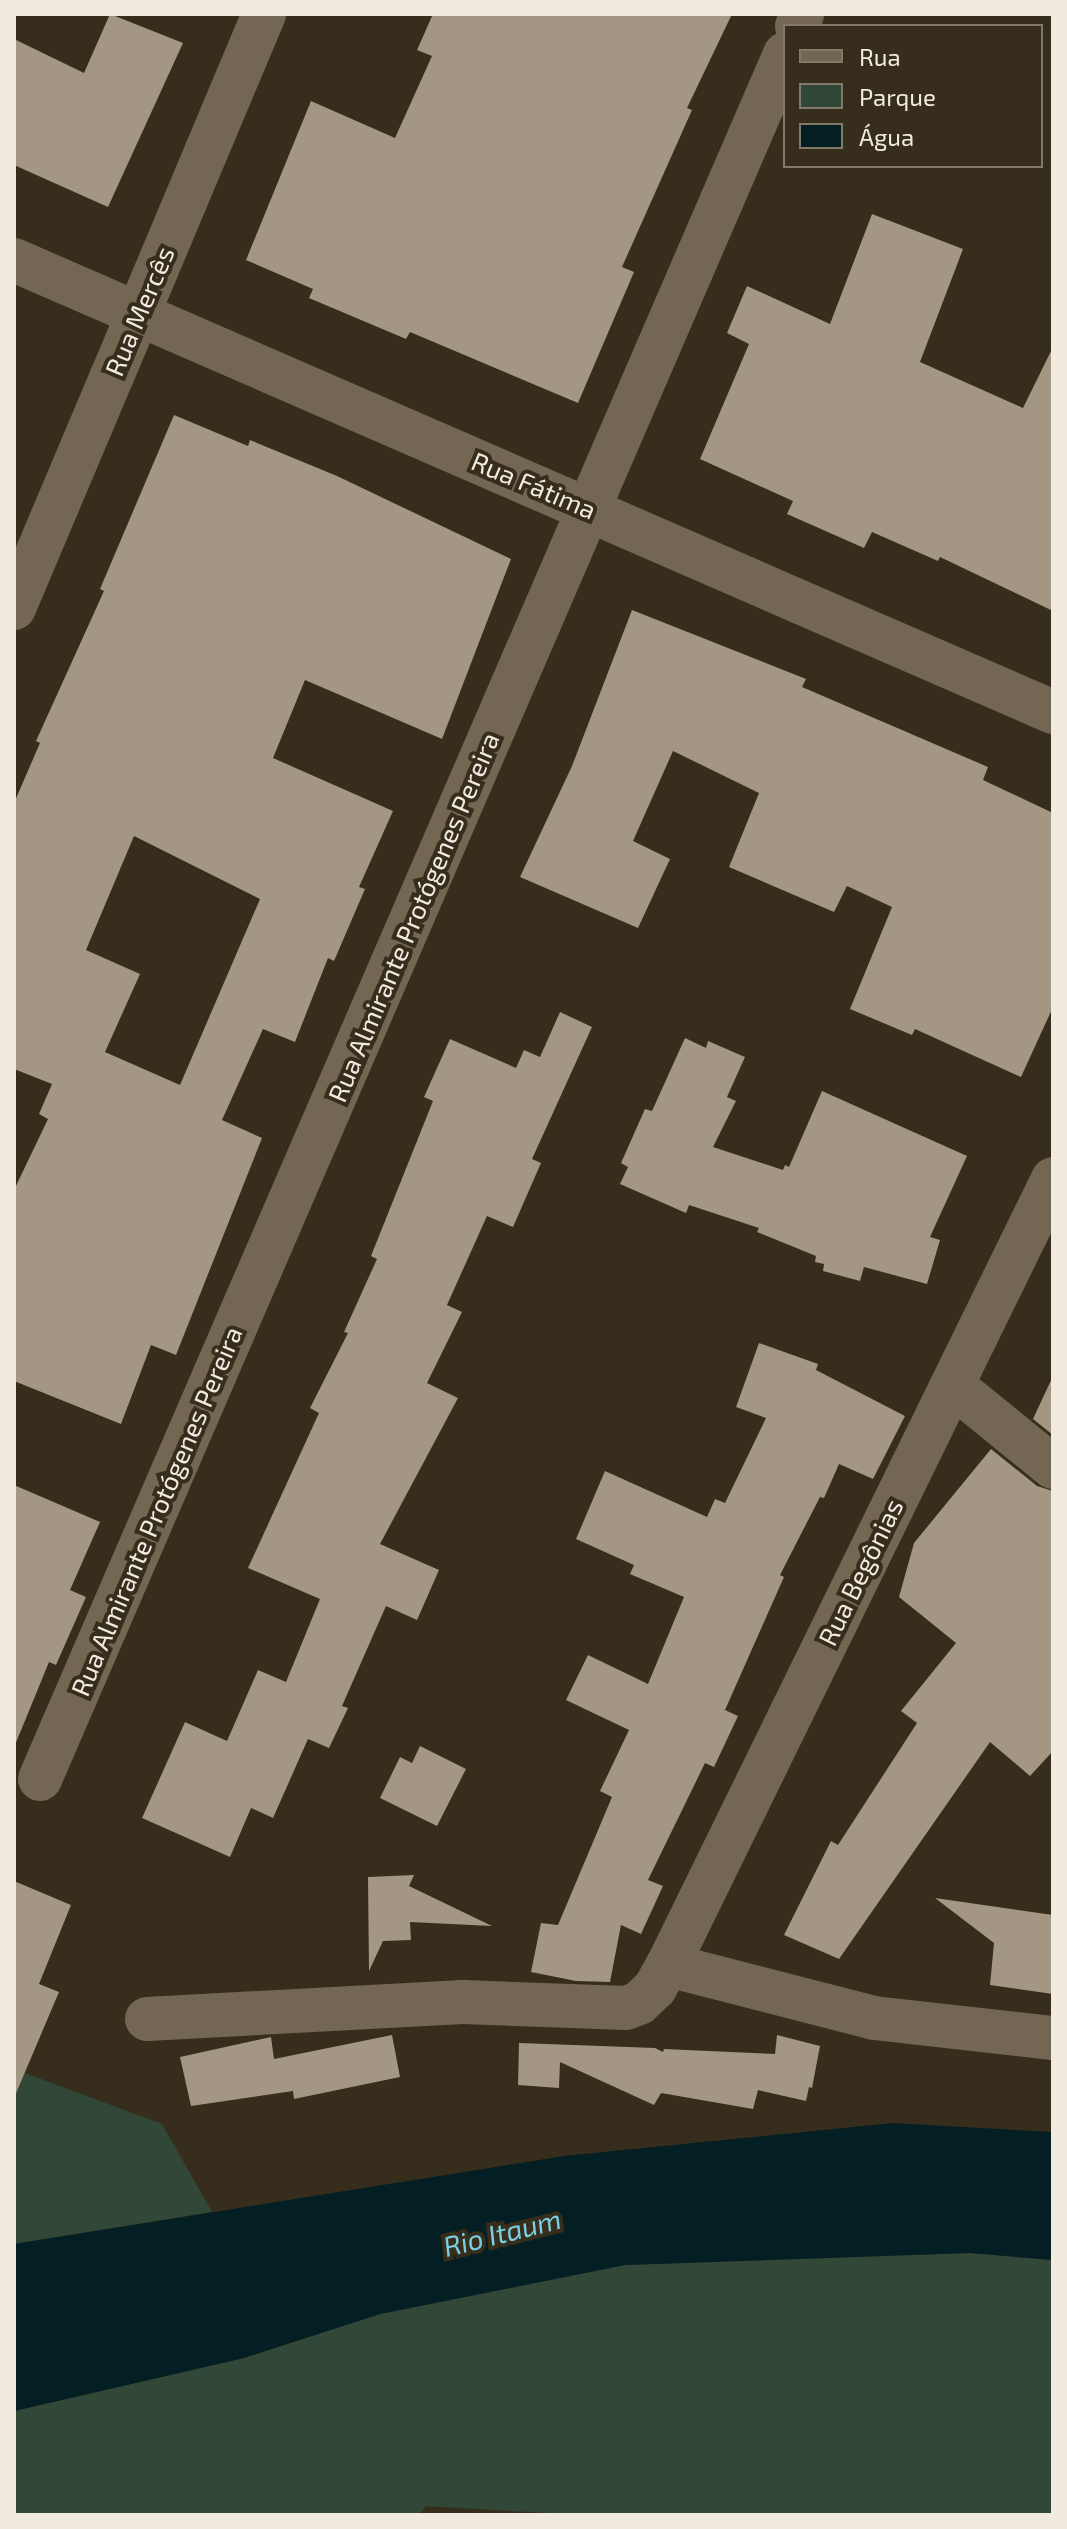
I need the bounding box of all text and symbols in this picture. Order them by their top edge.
legend [783,24,1043,168]
text: Rua [859,42,901,71]
text: Parque [859,82,936,111]
text: Água [859,122,914,151]
street label: Rua Mercês [98,242,180,380]
street label: Rua Fátima [467,445,601,525]
street label: Rua Almirante Protógenes Pereira [321,727,505,1107]
street label: Rua Almirante Protógenes Pereira [64,1321,248,1701]
street label: Rua Begônias [811,1494,909,1650]
water label: Rio Itaum [440,2201,564,2263]

